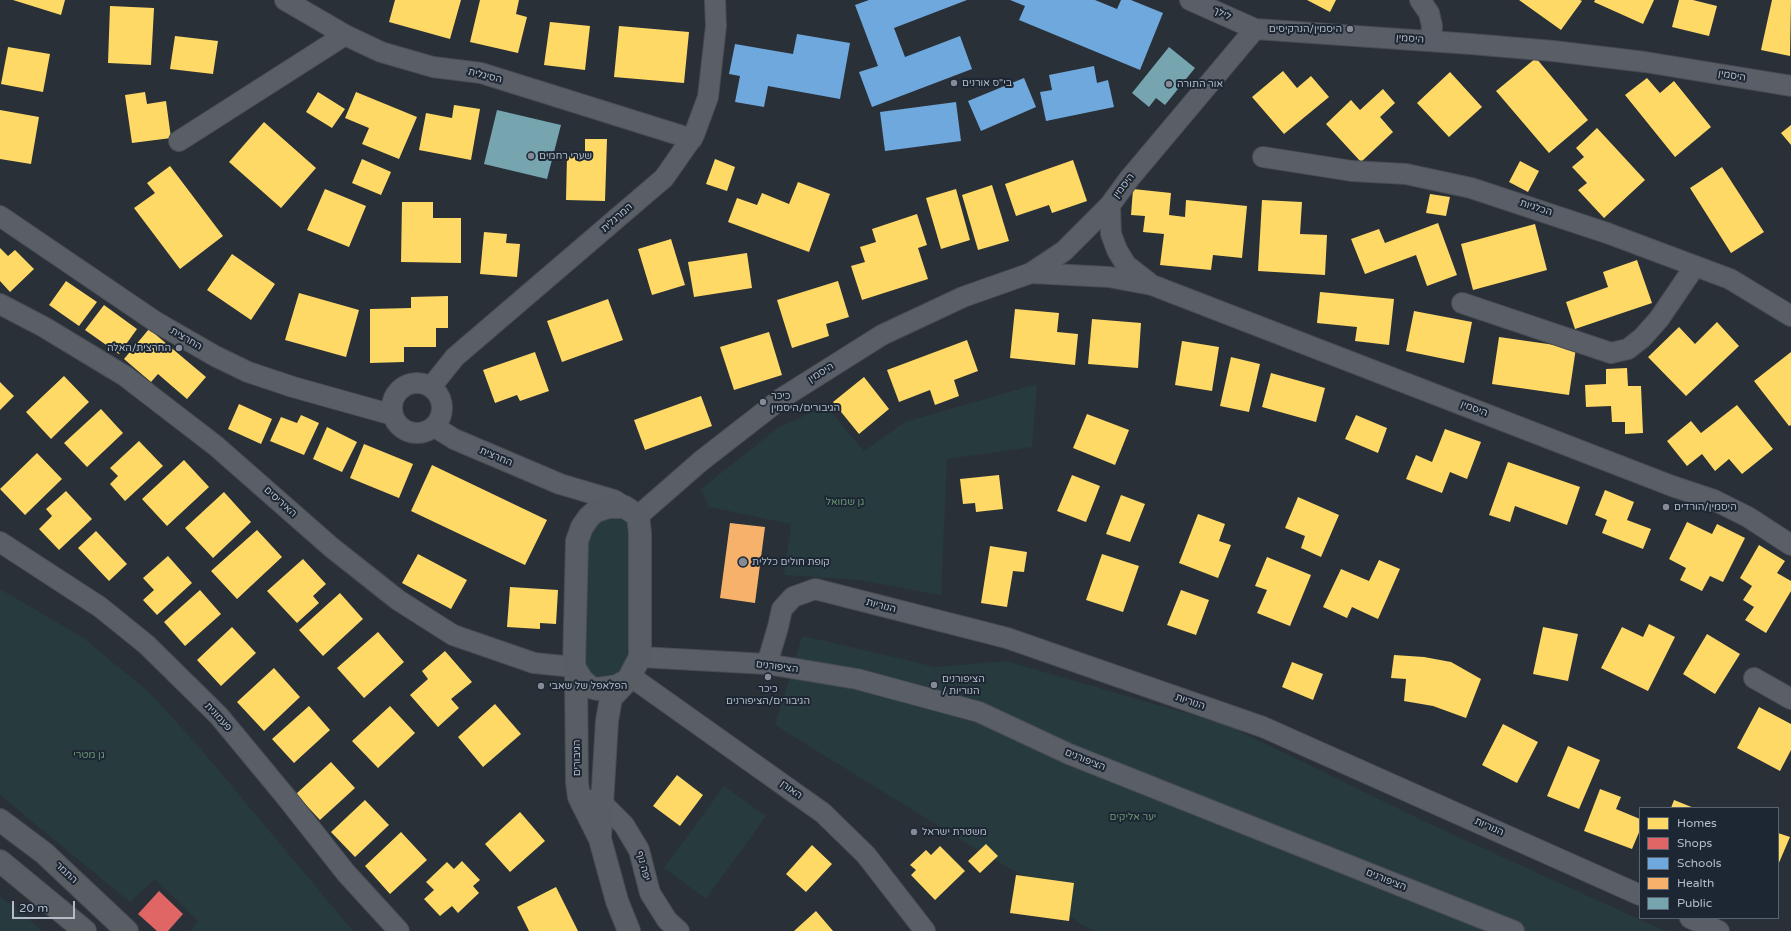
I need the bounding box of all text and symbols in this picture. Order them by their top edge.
street label: לילך [1211,5,1233,23]
place label: היסמין/הנרקיסים [1269,23,1342,35]
marker: היסמין/הנרקיסים [1345,24,1355,34]
street label: היסמין [1396,32,1424,46]
street label: הסיגלית [467,66,503,86]
street label: היסמין [1717,68,1747,84]
place label: בי"ס אורנים [962,77,1012,89]
marker: בי"ס אורנים [949,78,959,88]
place label: אור התורה [1177,78,1223,90]
marker: אור התורה [1164,79,1174,89]
place label: שערי רחמים [539,150,592,162]
marker: שערי רחמים [526,151,536,161]
street label: היסמין [1111,171,1137,201]
street label: הכלניות [1518,197,1554,219]
street label: המרגלית [599,201,635,235]
street label: החרצית [168,325,204,353]
place label: החרצית/האלה [107,342,171,354]
marker: החרצית/האלה [174,343,184,353]
street label: היסמין [806,361,836,385]
place label: כיכר הגיבורים/היסמין [771,390,840,414]
marker: כיכר הגיבורים/היסמין [758,397,768,407]
street label: היסמין [1459,398,1489,420]
street label: החרצית [478,445,514,469]
street label: האיריסים [261,484,299,520]
park label: גן שמואל [826,496,864,508]
place label: היסמין/הורדים [1674,501,1737,513]
marker: היסמין/הורדים [1661,502,1671,512]
marker: קופת חולים כללית [737,556,749,568]
place label: קופת חולים כללית [752,556,830,568]
street label: הנוריות [865,596,897,616]
street label: הציפורנים [755,658,799,676]
marker: כיכר הגיבורים/הציפורנים [763,672,773,682]
place label: הציפורנים / הנוריות [942,673,985,696]
place label: הפלאפל של שאבי [549,680,627,692]
marker: הציפורנים / הנוריות [929,680,939,690]
marker: הפלאפל של שאבי [536,681,546,691]
place label: כיכר הגיבורים/הציפורנים [726,683,810,706]
street label: הנוריות [1174,691,1206,713]
street label: פעמונית [202,700,234,734]
street label: הגיבורים [571,740,583,776]
street label: הציפורנים [1063,746,1107,774]
park label: גן מטרי [73,749,105,761]
street label: האורן [778,778,804,802]
legend [1639,807,1779,919]
park label: יער אליקים [1110,811,1156,823]
street label: הנוריות [1473,815,1505,839]
text: Homes [1677,816,1717,830]
place label: משטרת ישראל [922,826,987,838]
marker: משטרת ישראל [909,827,919,837]
text: Shops [1677,836,1712,850]
street label: יפה נוף [633,850,653,882]
text: Schools [1677,856,1721,870]
street label: התמר [52,860,80,886]
street label: הציפורנים [1364,866,1408,894]
text: Health [1677,876,1714,890]
scale bar [14,893,77,919]
text: Public [1677,896,1712,910]
text: 20 m [19,901,48,915]

